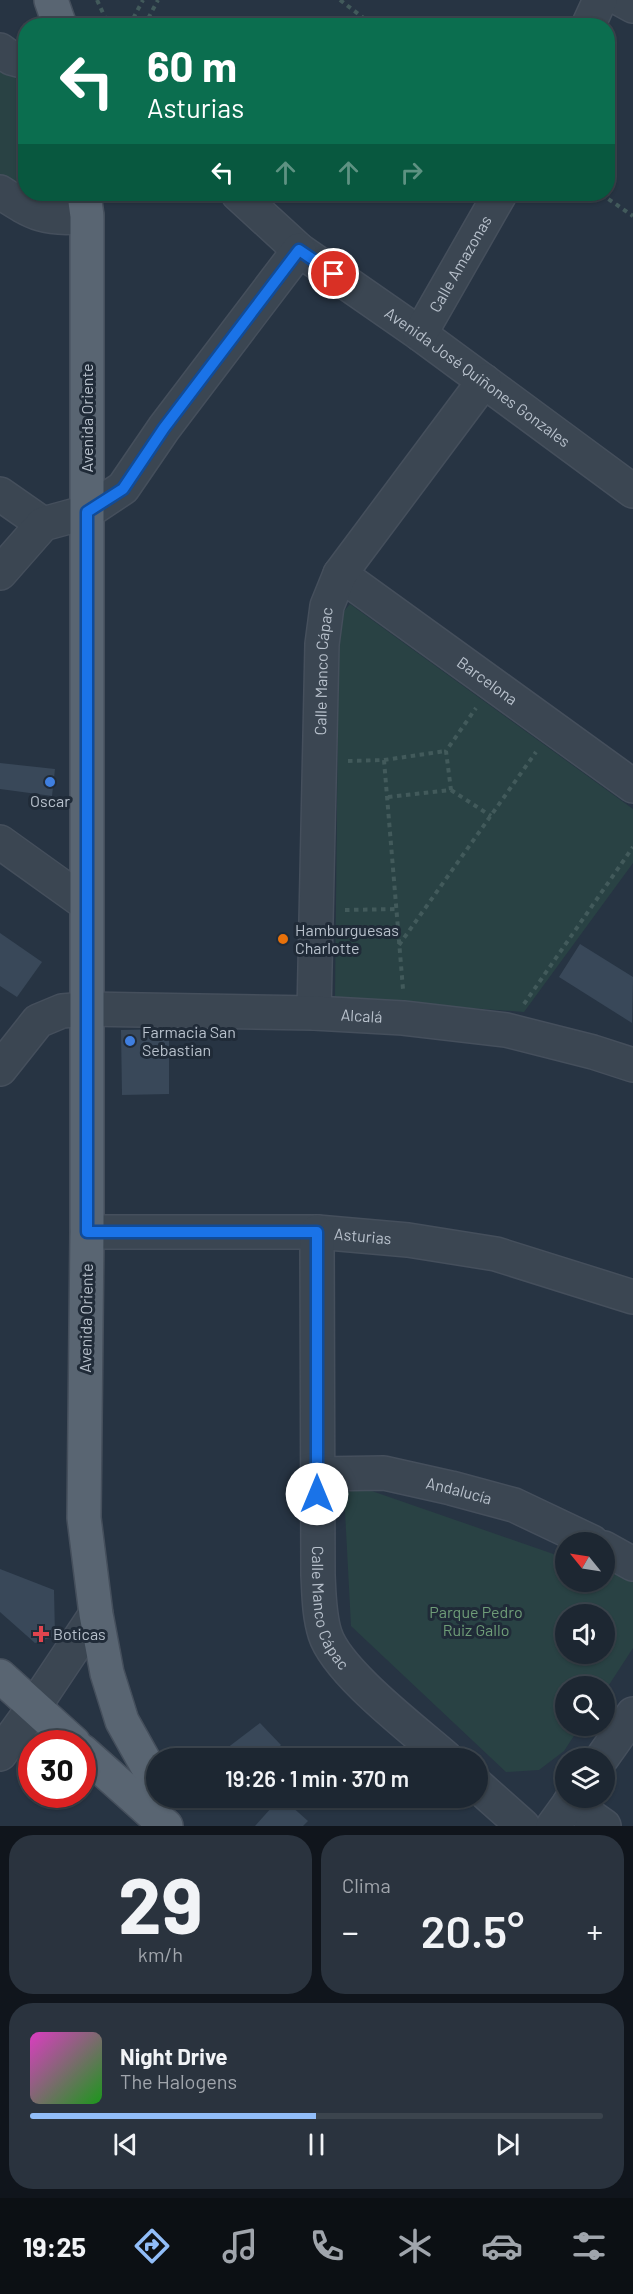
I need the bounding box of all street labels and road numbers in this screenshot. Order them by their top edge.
street label: Calle Amazonas [425,212,495,315]
street label: Avenida José Quiñones Gonzales [382,303,574,451]
street label: Avenida Oriente [77,363,96,473]
street label: Calle Manco Cápac [310,606,336,735]
street label: Barcelona [454,652,522,708]
street label: Alcalá [340,1005,383,1026]
street label: Asturias [333,1224,392,1248]
street label: Avenida Oriente [75,1263,96,1373]
street label: Andalucía [424,1473,494,1508]
street label: Calle Manco Cápac [309,1546,354,1673]

